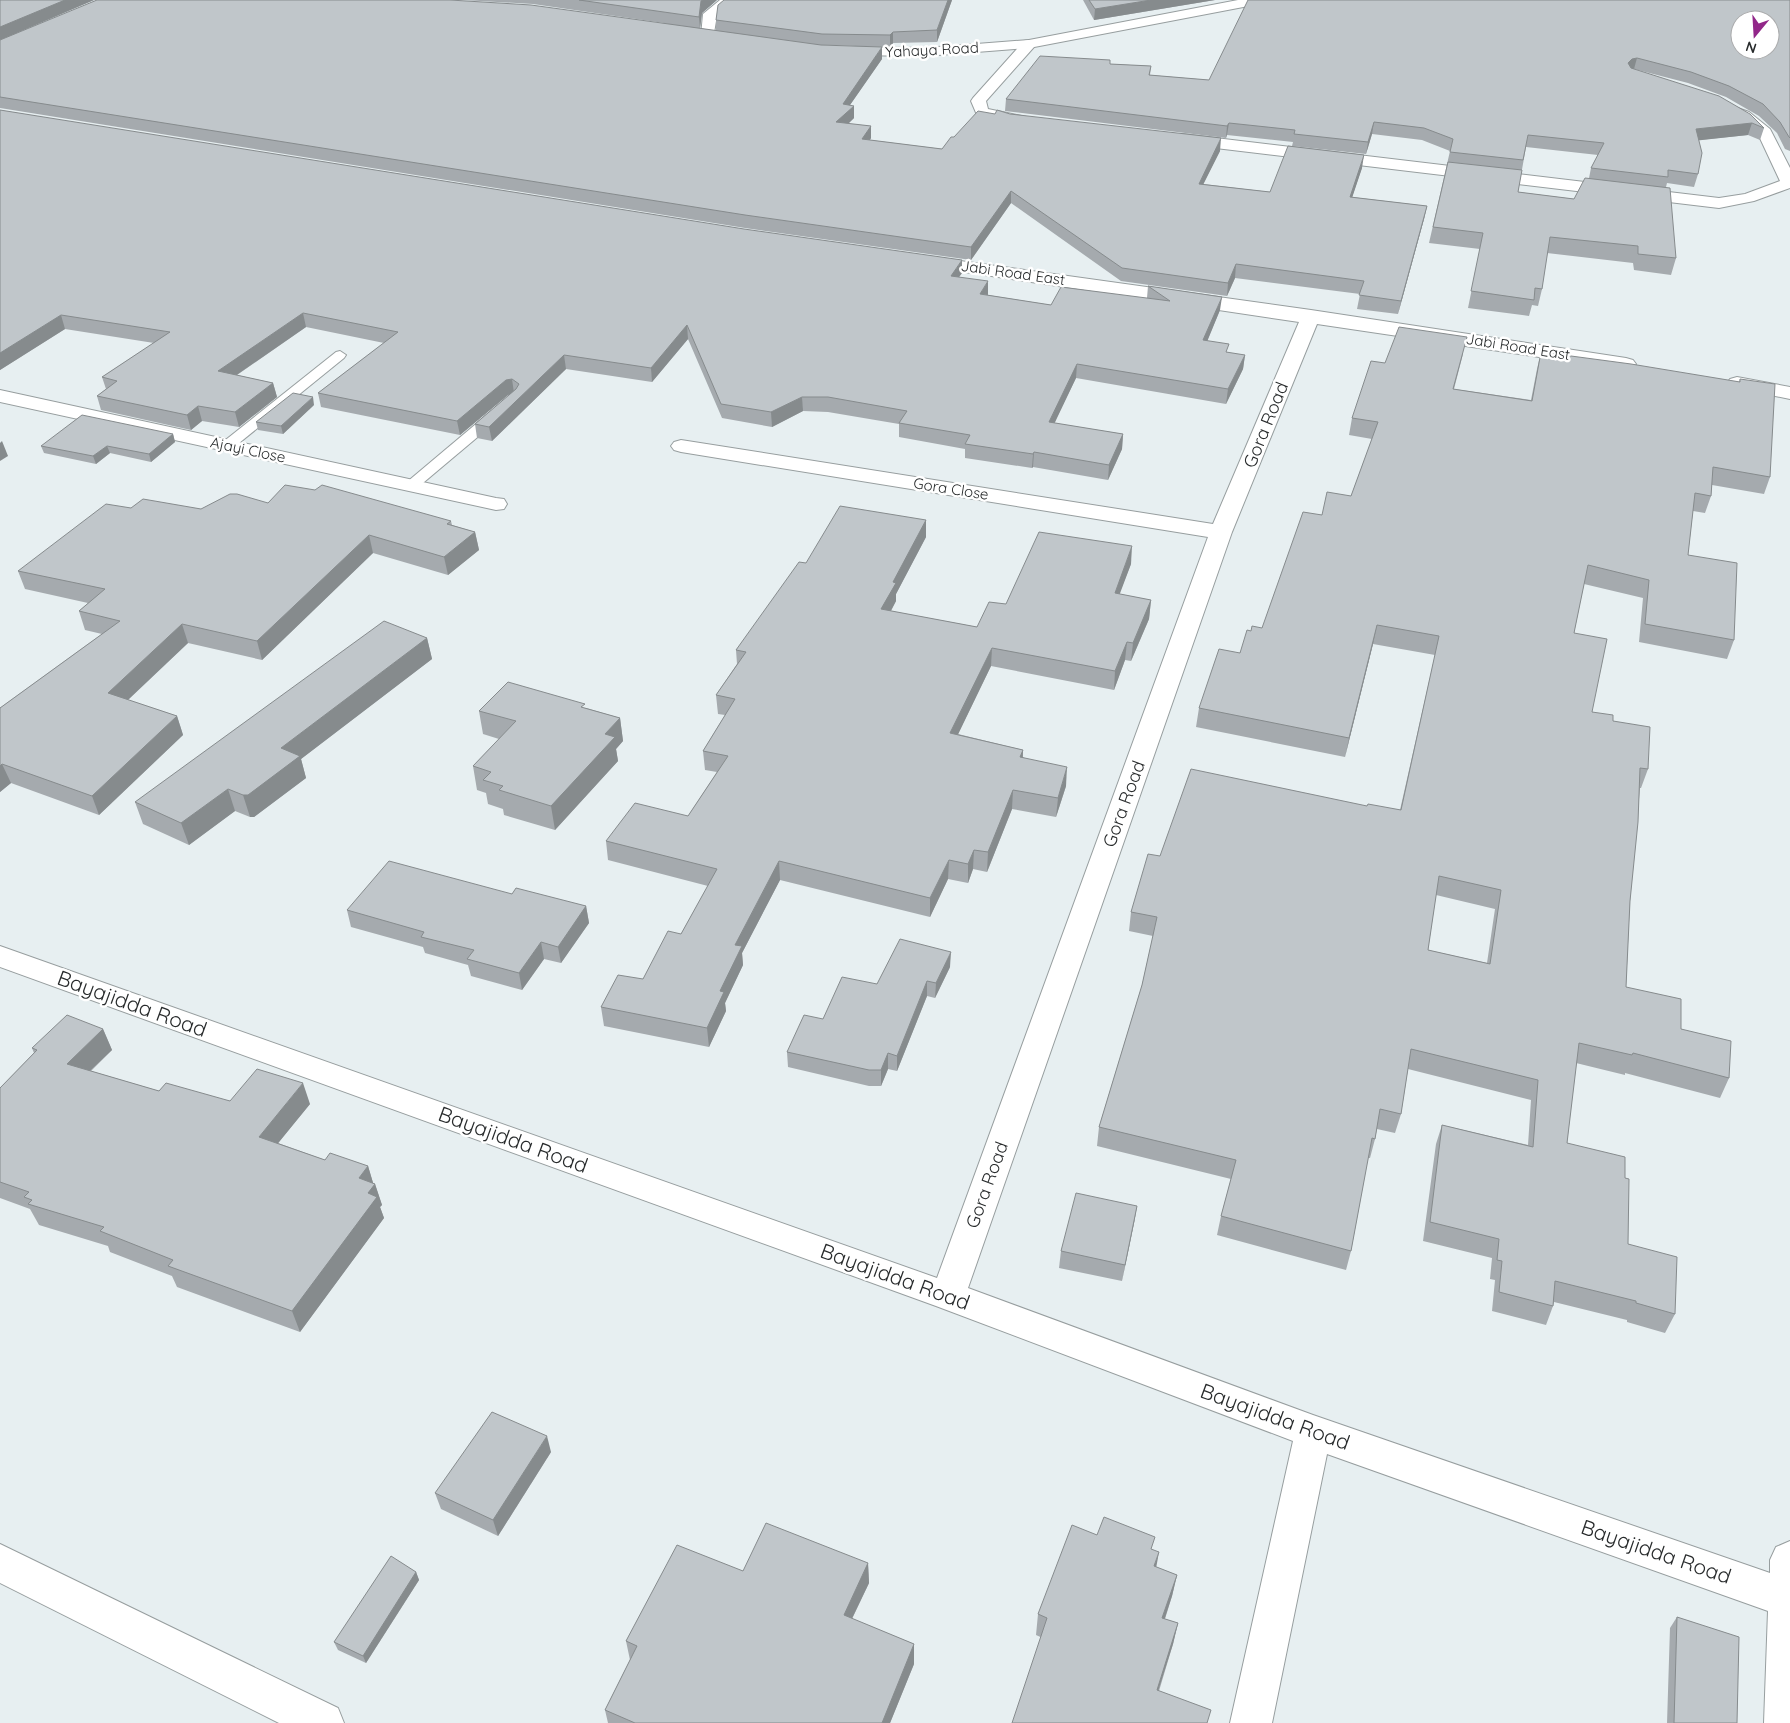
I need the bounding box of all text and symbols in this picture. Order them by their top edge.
north arrow [1730,10,1780,60]
text: N [1743,37,1759,58]
street label: Yahaya Road [885,38,979,61]
street label: Jabi Road East [960,256,1066,289]
street label: Jabi Road East [1465,329,1571,364]
street label: Gora Road [1238,379,1293,471]
street label: Ajayi Close [209,432,287,467]
street label: Gora Close [912,473,990,504]
street label: Gora Road [1097,757,1150,850]
street label: Bayajidda Road [54,964,211,1042]
street label: Bayajidda Road [435,1100,592,1178]
street label: Gora Road [960,1138,1013,1231]
street label: Bayajidda Road [817,1237,974,1315]
street label: Bayajidda Road [1197,1377,1354,1455]
street label: Bayajidda Road [1578,1513,1735,1589]

